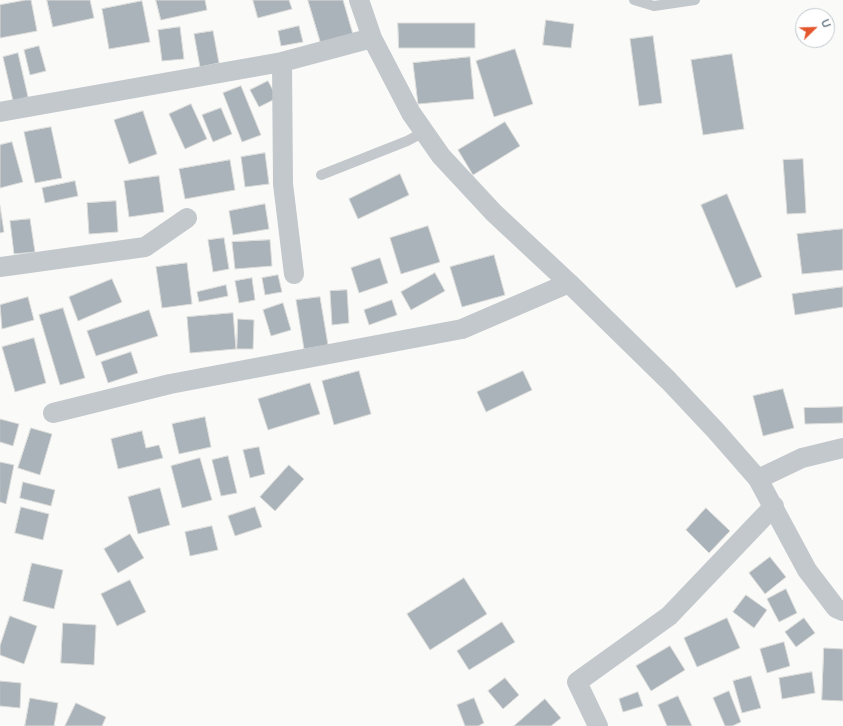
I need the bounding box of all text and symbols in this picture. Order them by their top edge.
north arrow [795,8,835,48]
text: U [817,17,834,30]

